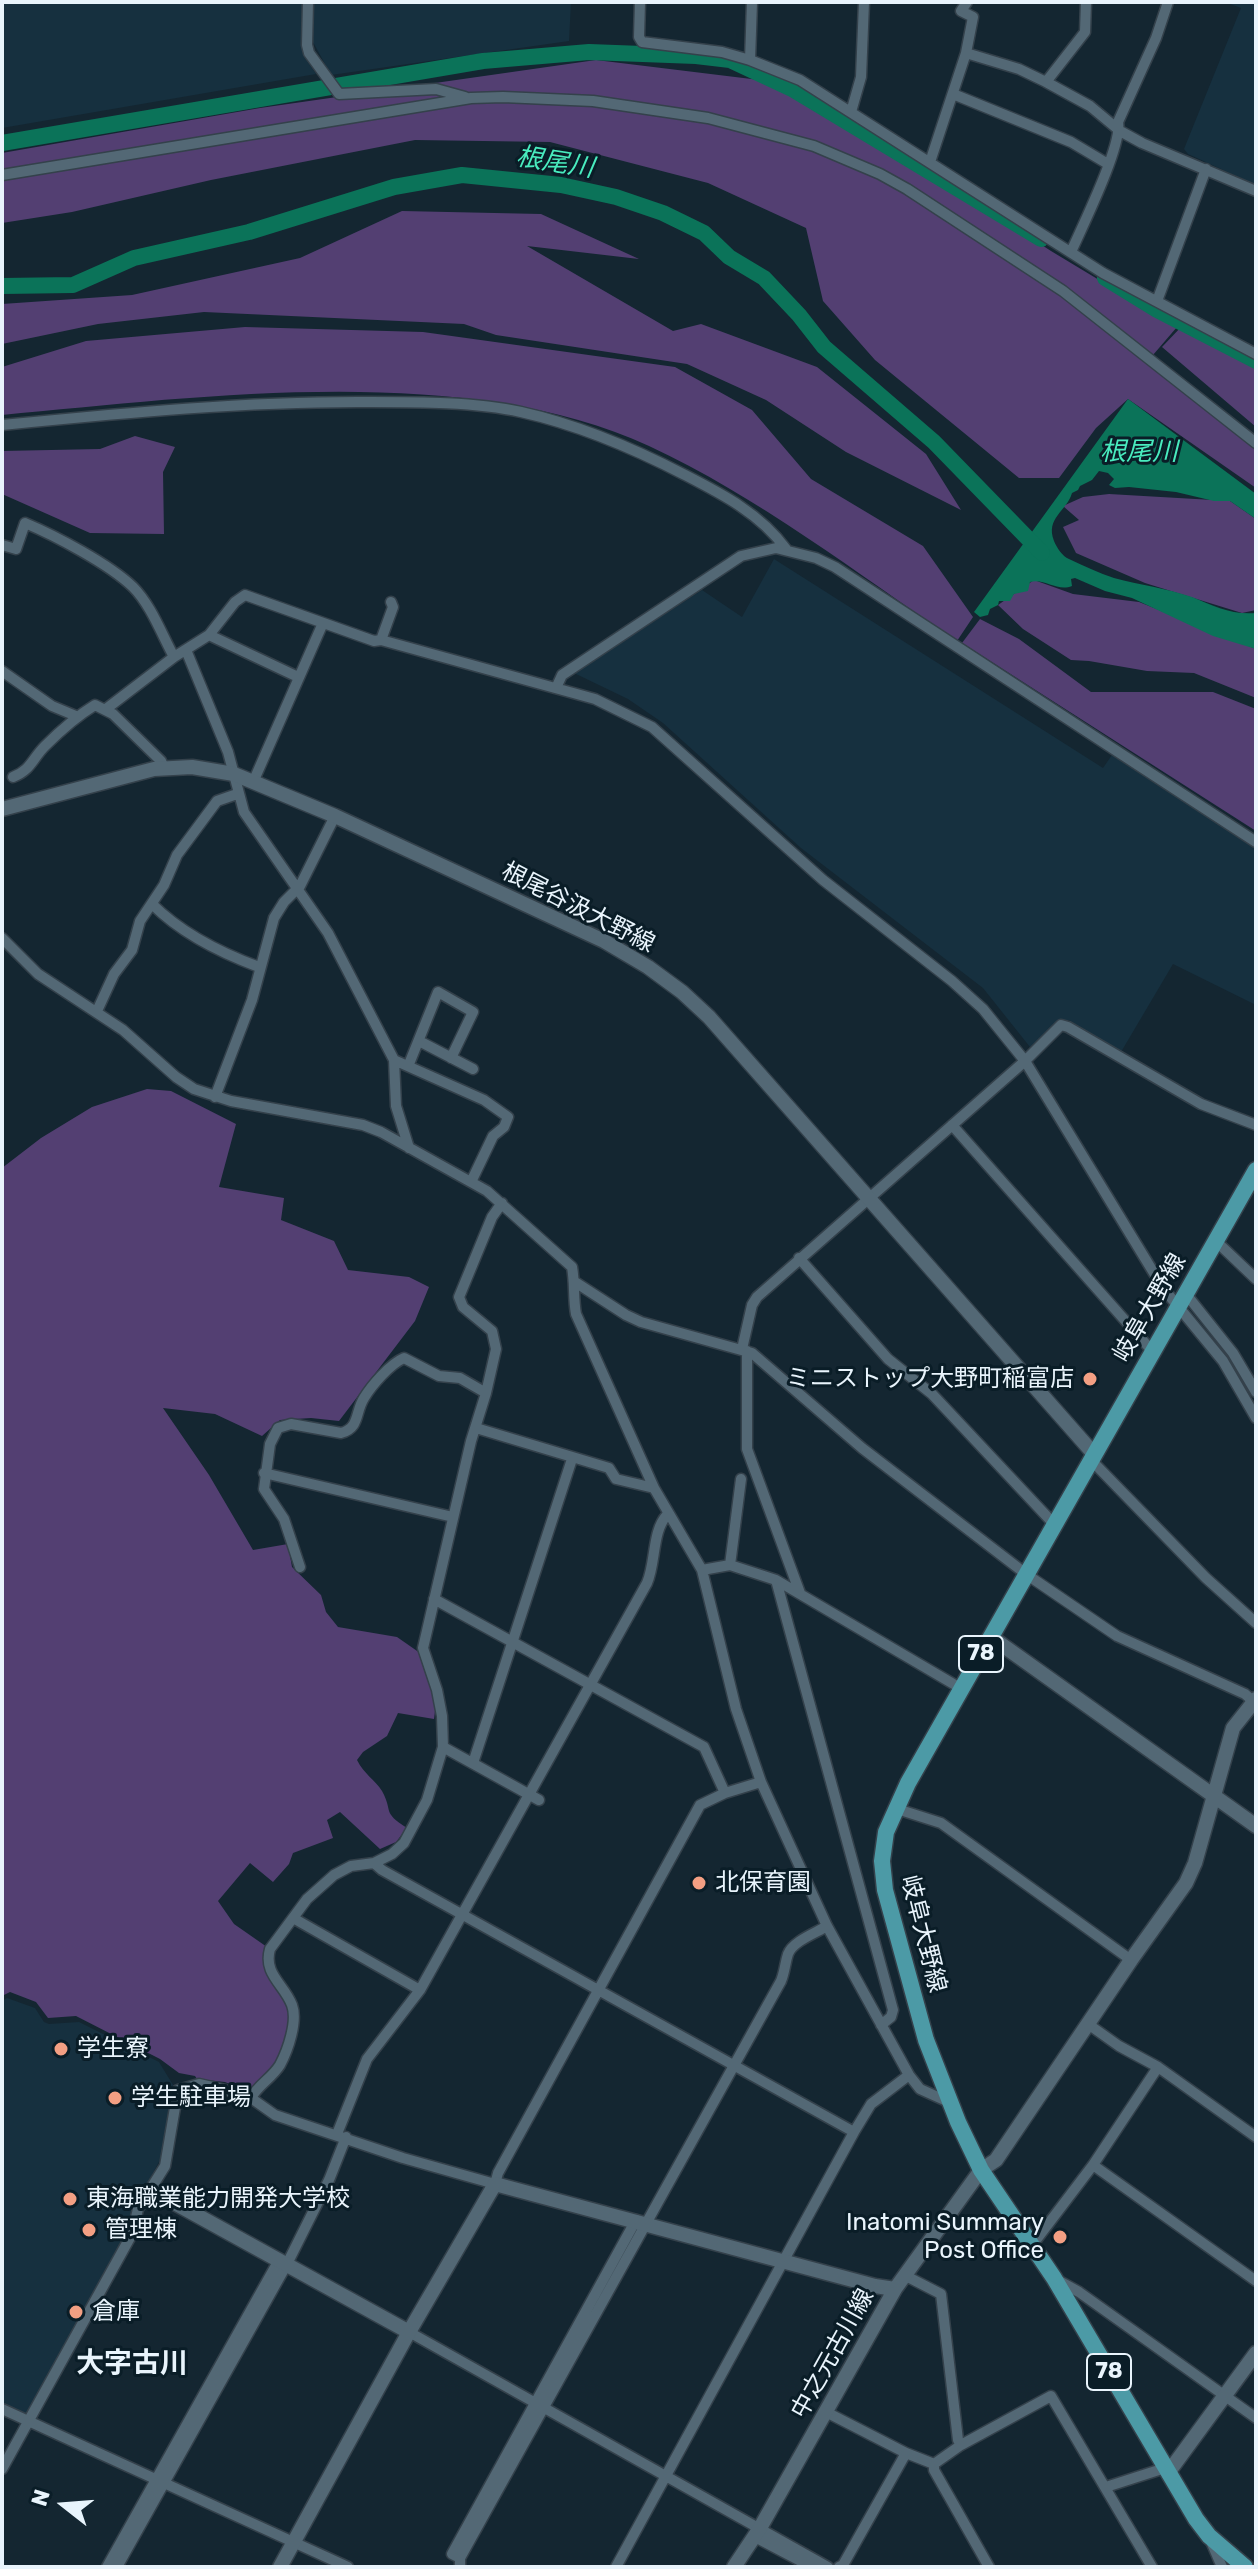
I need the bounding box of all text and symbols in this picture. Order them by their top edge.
water label: 根尾川 [514,141,596,185]
water label: 根尾川 [1100,436,1178,468]
street label: 根尾谷汲大野線 [497,857,659,959]
street label: 岐阜大野線 [1108,1249,1192,1367]
place label: ミニストップ大野町稲富店 [786,1365,1074,1393]
marker: ミニストップ大野町稲富店 [1081,1370,1099,1388]
road number: 78 [959,1636,1003,1672]
place label: 北保育園 [715,1869,811,1897]
street label: 岐阜大野線 [895,1872,951,1996]
marker: 北保育園 [690,1874,708,1892]
place label: 学生寮 [77,2035,149,2063]
marker: 学生寮 [52,2040,70,2058]
place label: 学生駐車場 [131,2084,251,2112]
marker: 学生駐車場 [106,2089,124,2107]
place label: 東海職業能力開発大学校 [86,2185,350,2213]
marker: 東海職業能力開発大学校 [61,2190,79,2208]
place label: Inatomi Summary Post Office [846,2209,1044,2265]
place label: 管理棟 [105,2216,177,2244]
marker: 管理棟 [80,2221,98,2239]
marker: Inatomi Summary Post Office [1051,2228,1069,2246]
street label: 中之元古川線 [785,2284,881,2424]
place label: 倉庫 [92,2298,140,2326]
marker: 倉庫 [67,2303,85,2321]
district label: 大字古川 [76,2347,188,2381]
road number: 78 [1087,2354,1131,2390]
north arrow [24,2465,104,2545]
text: N [25,2486,56,2509]

